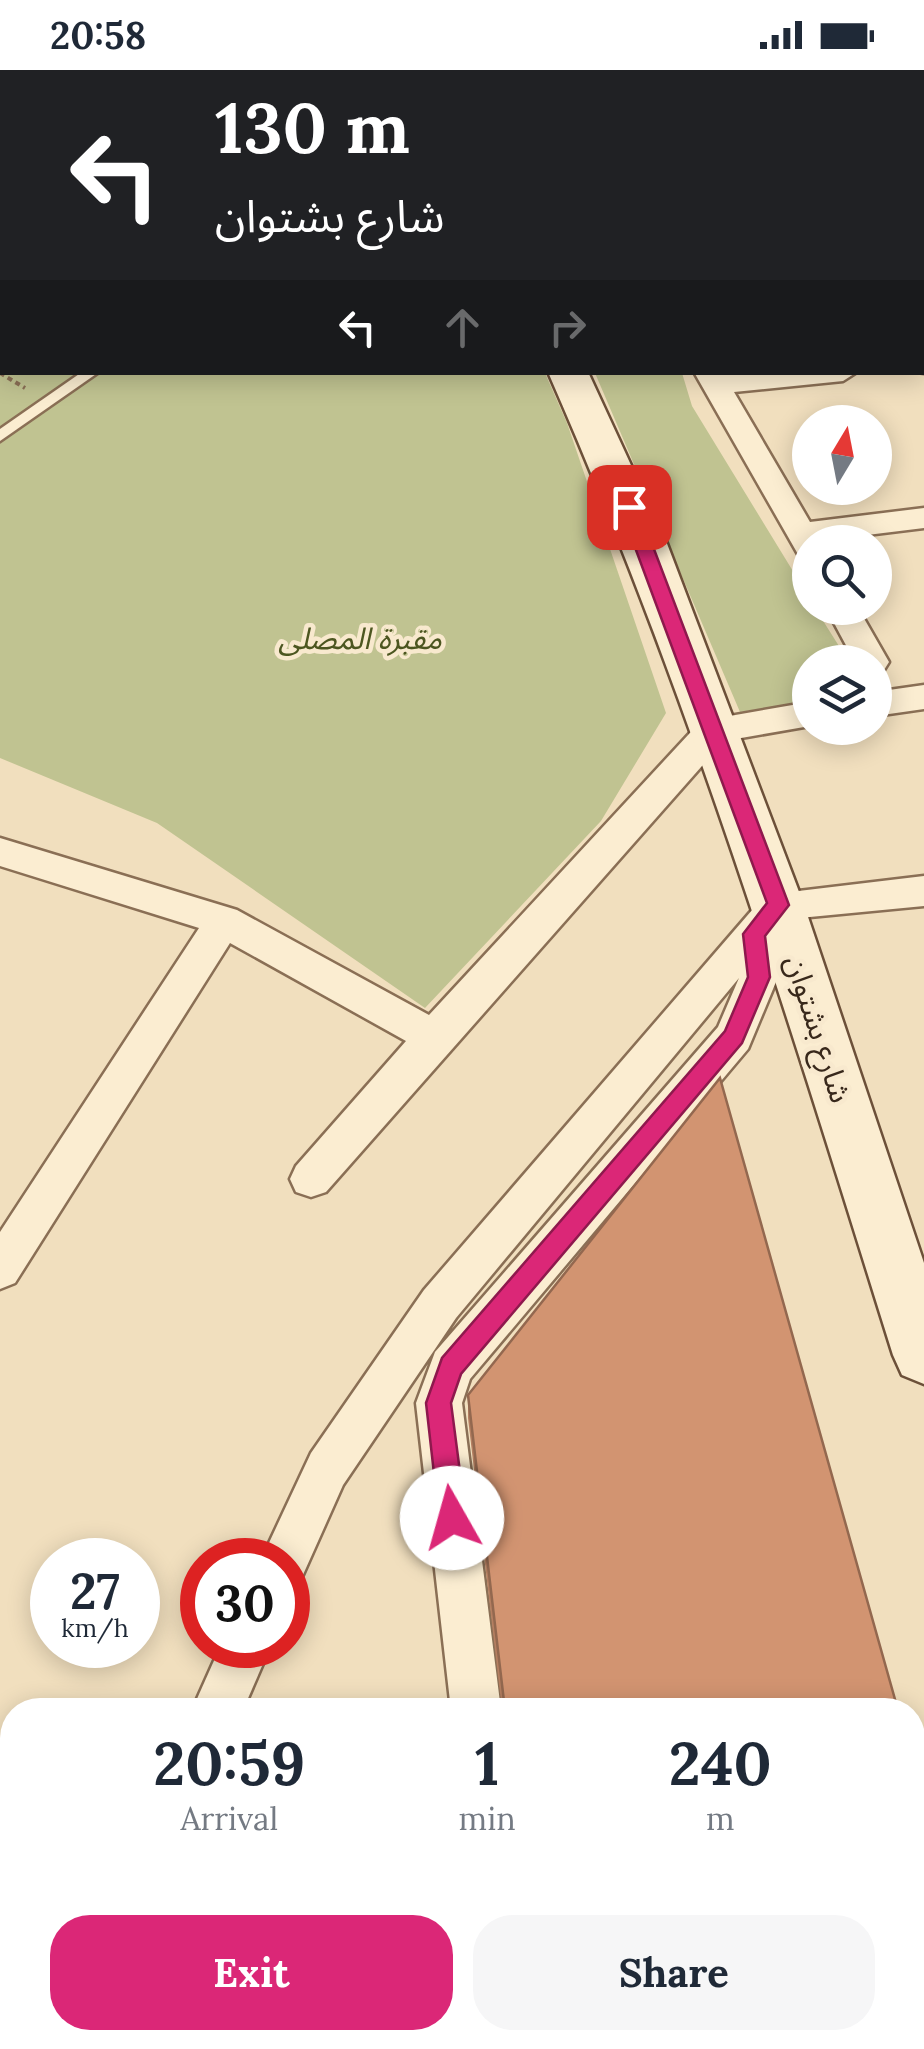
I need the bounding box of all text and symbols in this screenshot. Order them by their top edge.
text: 20:58 [50,11,146,59]
text: 130 m [215,83,410,172]
icon: left [50,110,180,240]
text: شارع بشتوان [215,187,444,244]
icon: left [330,300,385,355]
icon: ahead [435,300,490,355]
icon: right [540,300,595,355]
north arrow [792,405,892,505]
map controls [792,405,892,745]
pin [587,465,672,550]
icon: arrive [602,480,657,535]
button: search [792,525,892,625]
park label: مقبرة المصلى [278,619,442,657]
button: layers [792,645,892,745]
street label: شارع بشتوان [773,950,861,1109]
position arrow [400,1466,504,1570]
speed limit sign: 30 [180,1538,310,1668]
text: 27 [70,1559,120,1623]
text: km/h [61,1612,129,1644]
text: 20:59 [153,1725,305,1801]
text: 1 [475,1725,499,1801]
text: 240 [669,1725,772,1801]
text: Arrival [180,1798,278,1839]
text: min [459,1798,516,1839]
text: m [706,1798,735,1839]
button: Exit [50,1915,453,2030]
button: Share [473,1915,875,2030]

